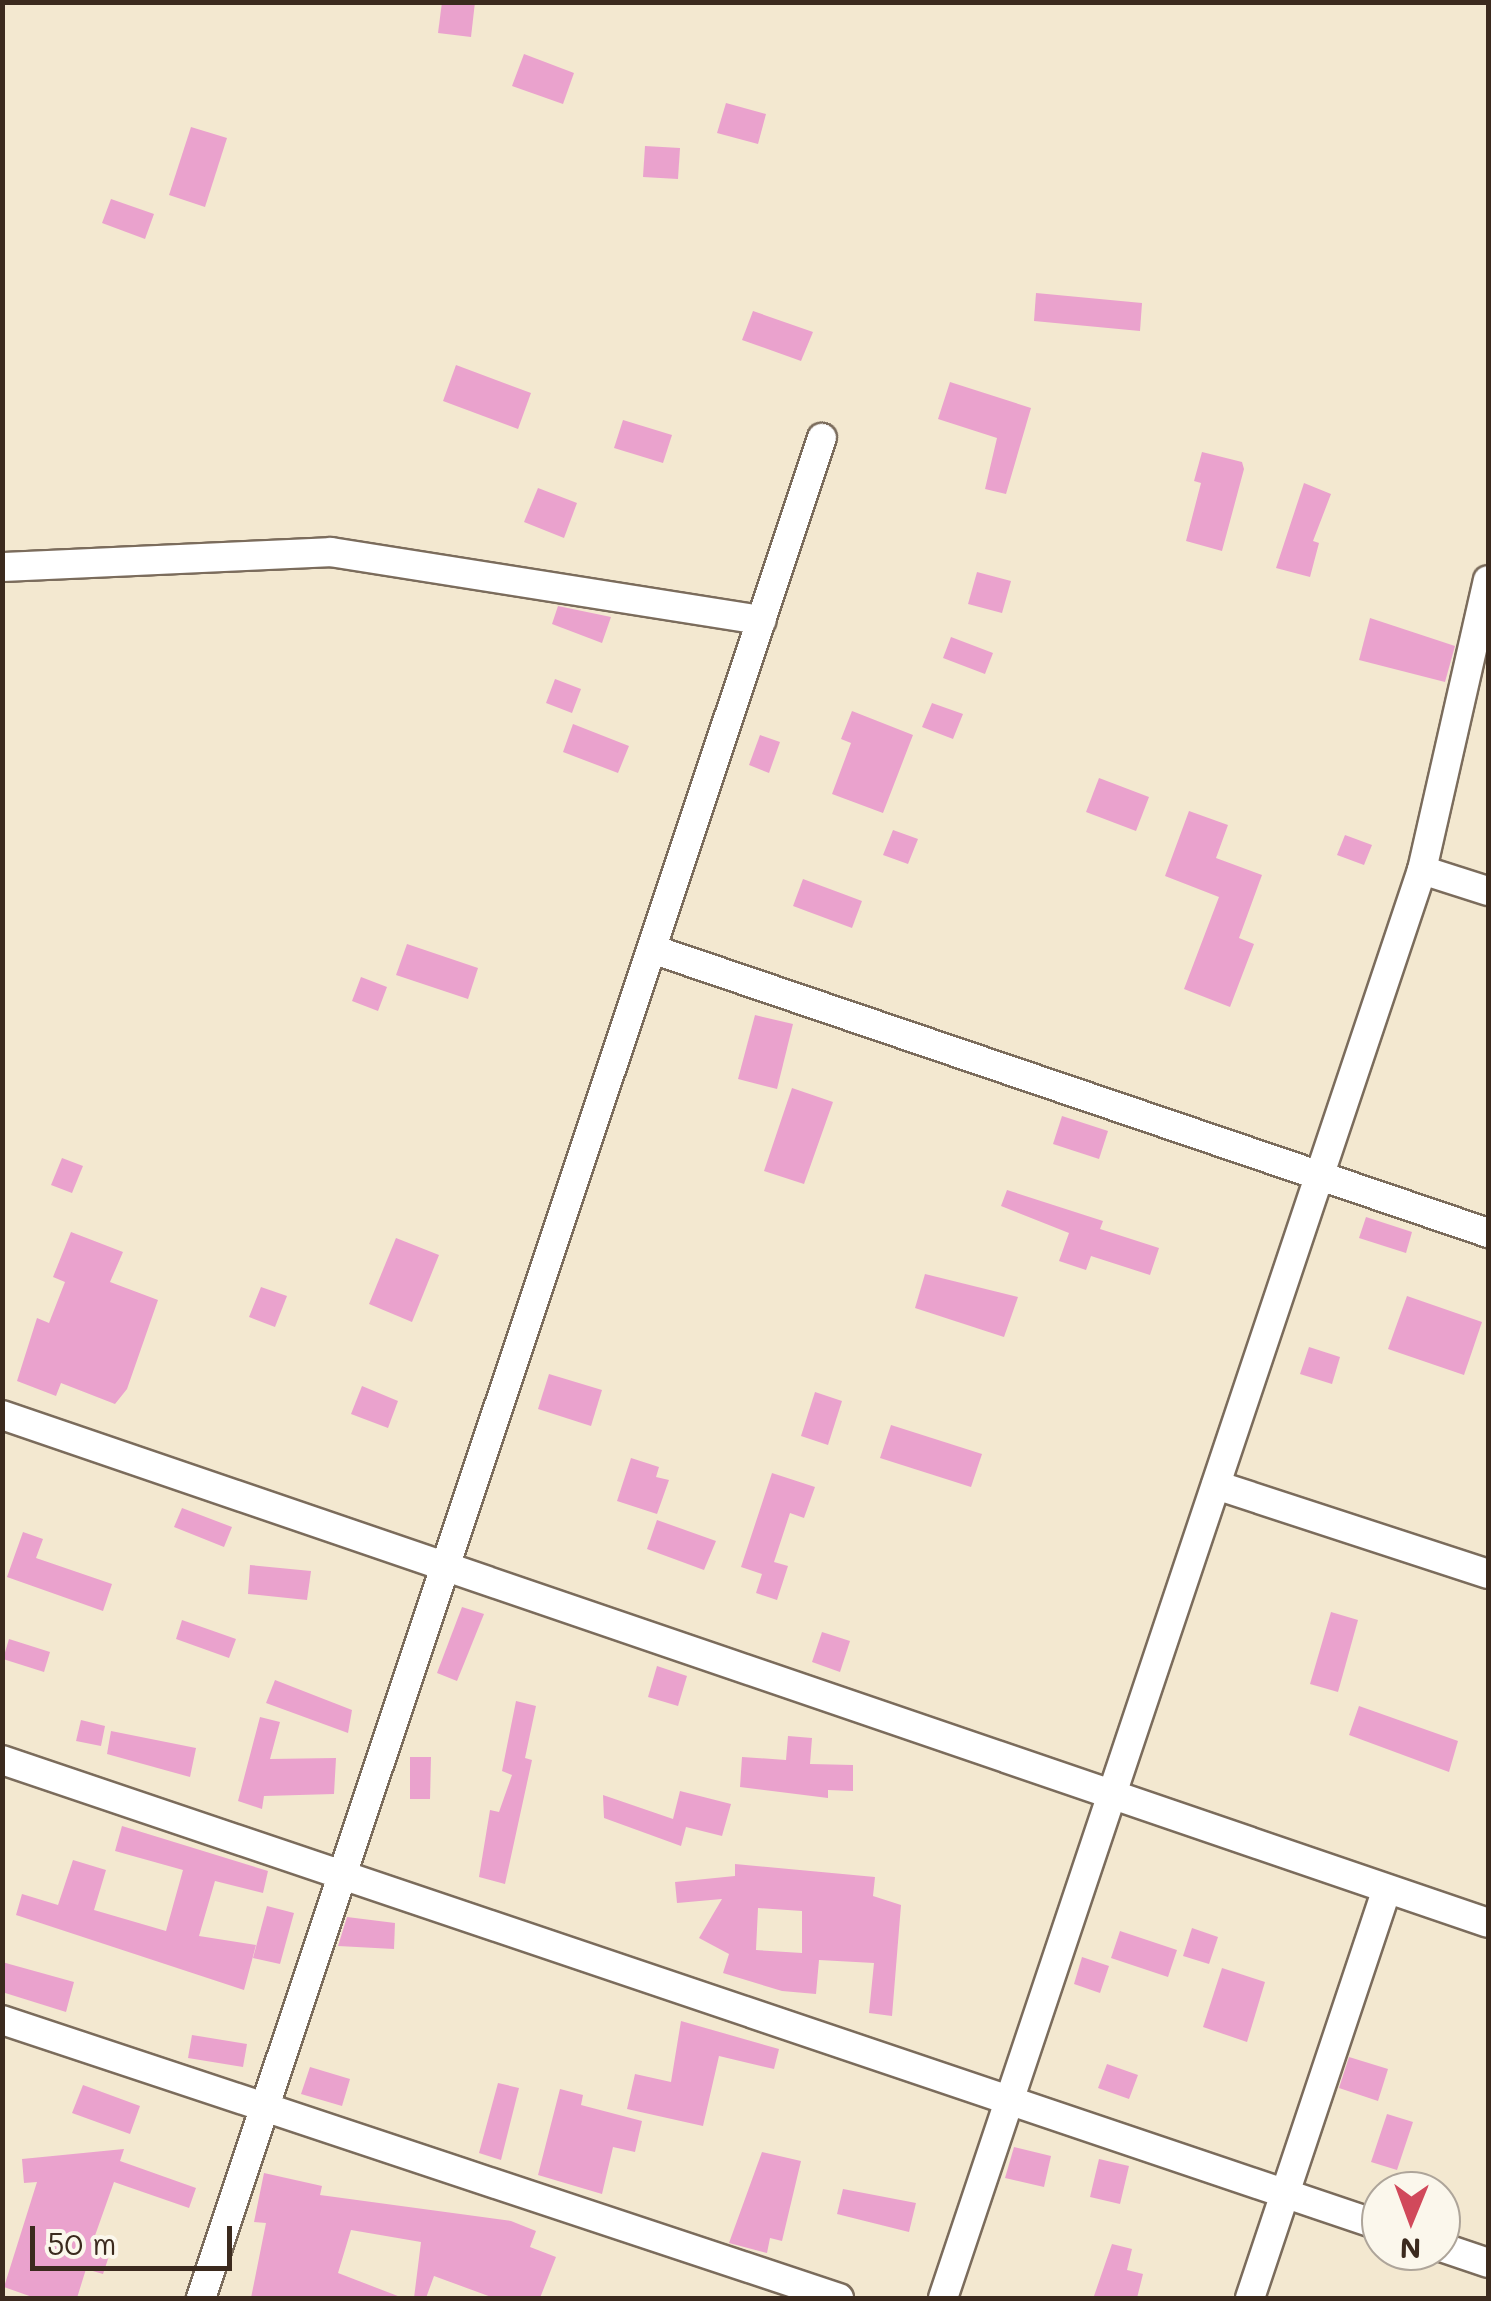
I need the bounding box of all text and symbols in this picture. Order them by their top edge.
north arrow [1361,2171,1461,2271]
scale bar [35,2206,238,2268]
text: 50 m [47,2223,117,2263]
text: N [1400,2231,1421,2267]

